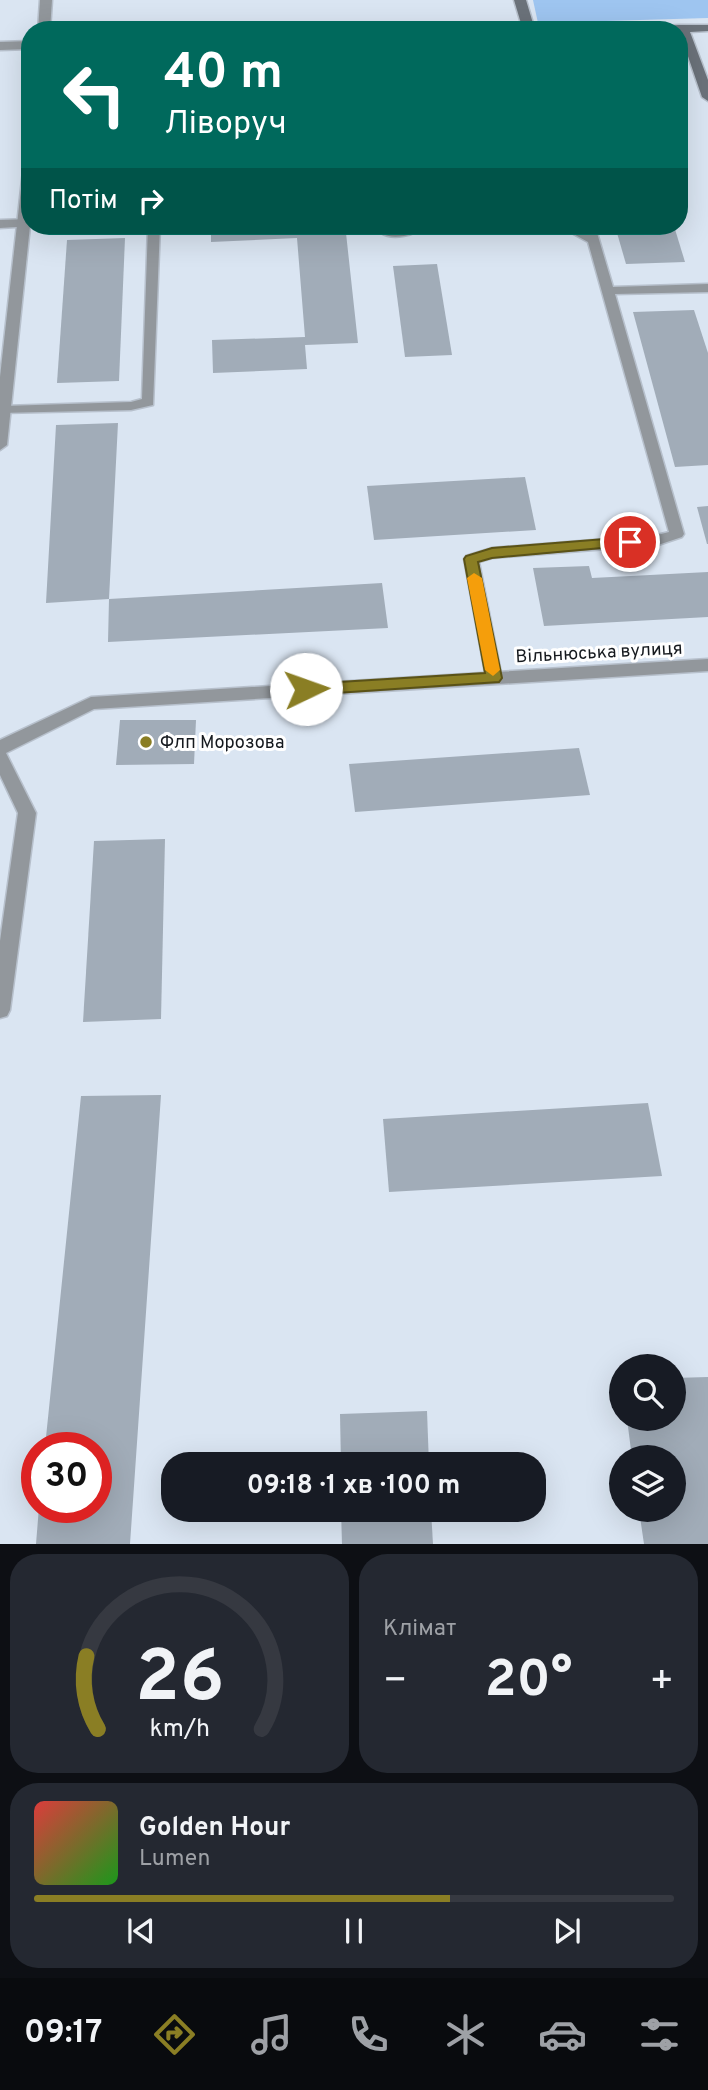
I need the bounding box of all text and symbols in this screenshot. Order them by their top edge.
text: 40 m [164,44,283,106]
icon: left [49,49,140,140]
text: Ліворуч [164,105,287,145]
icon: right [132,182,170,220]
text: Потім [49,185,118,218]
pin [600,512,660,572]
icon: arrive [611,523,649,561]
street label: Вільнюська вулиця [515,638,683,669]
position arrow [269,652,343,726]
place label: Флп Морозова [160,732,284,755]
marker: Флп Морозова [138,734,154,750]
map controls [609,1354,686,1522]
button: search [609,1354,686,1431]
speed limit sign: 30 [21,1432,112,1523]
button: layers [609,1445,686,1522]
text: 09:18 · 1 хв · 100 m [247,1470,460,1503]
text: Клімат [383,1615,456,1644]
text: 26 [135,1636,224,1728]
text: 20° [485,1649,572,1715]
text: − [383,1658,408,1707]
text: + [649,1658,674,1707]
text: km/h [149,1714,210,1746]
text: Golden Hour [139,1812,290,1845]
text: Lumen [139,1845,210,1874]
icon: previous [122,1912,160,1950]
icon: pause [335,1912,373,1950]
icon: next [548,1912,586,1950]
icon: directions [150,2010,199,2059]
icon: music [247,2010,296,2059]
icon: phone [344,2010,393,2059]
icon: climate [441,2010,490,2059]
icon: car [538,2010,587,2059]
icon: filters [635,2010,684,2059]
text: 09:17 [24,2014,102,2054]

